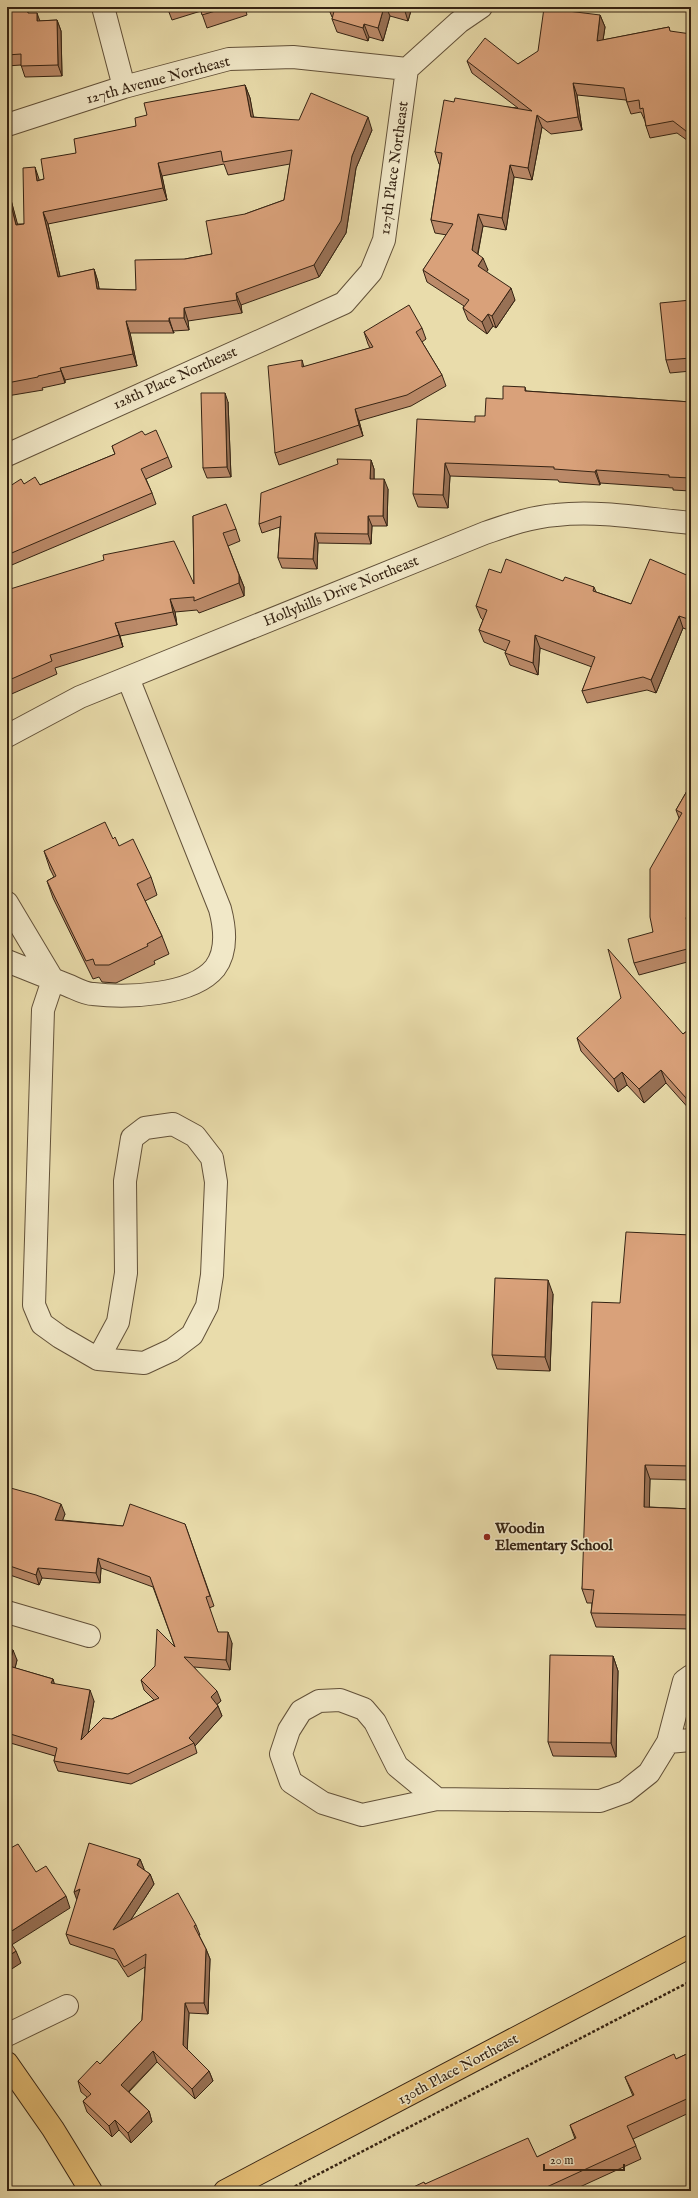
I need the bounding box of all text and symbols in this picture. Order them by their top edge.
street label: 127th Avenue Northeast [84,52,232,108]
street label: 127th Place Northeast [375,100,413,236]
street label: 128th Place Northeast [110,342,240,414]
street label: Hollyhills Drive Northeast [261,551,421,631]
place label: Woodin Elementary School [494,1519,614,1555]
marker: Woodin Elementary School [482,1532,492,1542]
street label: 130th Place Northeast [394,2029,522,2109]
scale bar [544,2146,624,2172]
text: 20 m [550,2153,573,2168]

